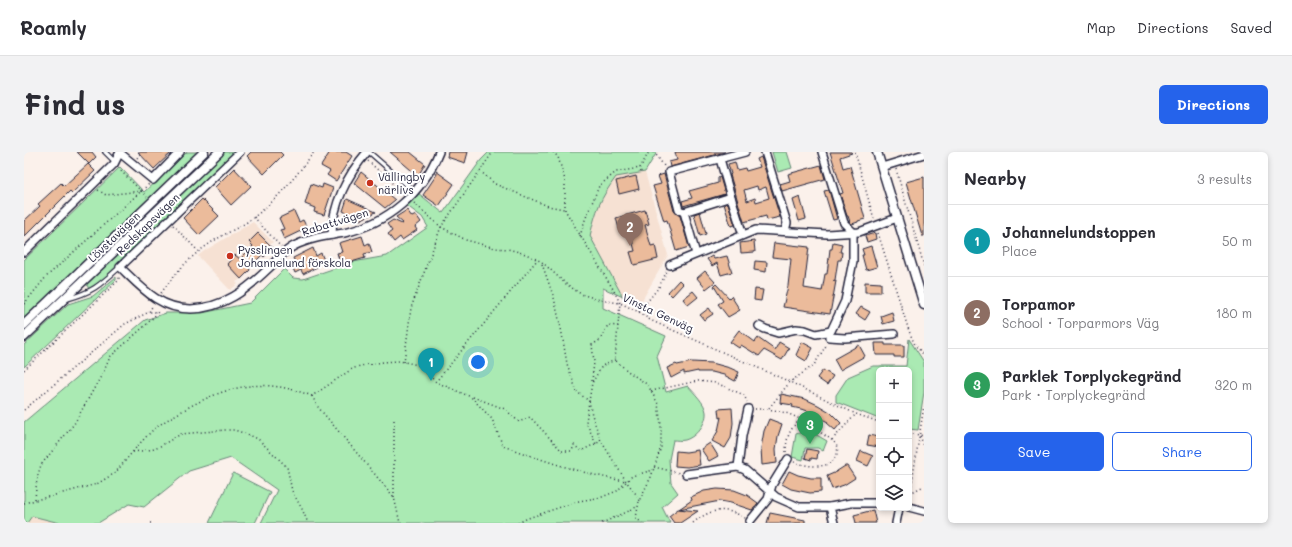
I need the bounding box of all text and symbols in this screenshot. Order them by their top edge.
text: Roamly [20,15,87,40]
text: Map [1087,18,1115,37]
text: Directions [1137,18,1208,37]
text: Saved [1230,18,1272,37]
button: Directions [1159,85,1268,124]
text: Find us [24,86,125,122]
text: Nearby [964,167,1026,189]
place label: Vällingby närlivs [378,169,425,197]
text: 3 results [1197,170,1252,187]
marker: Vällingby närlivs [365,178,375,188]
street label: Redskapsvägen [113,190,183,258]
street label: Rabattvägen [300,204,370,239]
street label: Lövstavägen [84,208,143,265]
pin: 2 [617,213,643,246]
text: Johannelundstoppen [1002,222,1156,242]
text: 1 [974,232,980,249]
text: 50 m [1222,232,1252,249]
place label: Pysslingen Johannelund förskola [238,242,351,270]
text: Place [1002,242,1037,259]
marker: Pysslingen Johannelund förskola [225,251,235,261]
street label: Vinsta Genväg [620,290,696,336]
text: Torpamor [1002,294,1075,314]
text: 2 [973,304,981,321]
text: 180 m [1216,304,1252,321]
text: School · Torparmors Väg [1002,314,1159,331]
pin: 1 [418,348,444,381]
your location [468,352,488,372]
text: Parklek Torplyckegränd [1002,366,1181,386]
map controls [876,367,912,511]
button: + [876,367,912,403]
text: 3 [973,376,981,393]
text: 320 m [1215,376,1252,393]
text: Park · Torplyckegränd [1002,386,1145,403]
button: − [876,403,912,439]
pin: 3 [797,411,823,444]
button: Save [964,432,1104,471]
button: Share [1112,432,1252,471]
button: locate [876,439,912,475]
button: layers [876,475,912,511]

